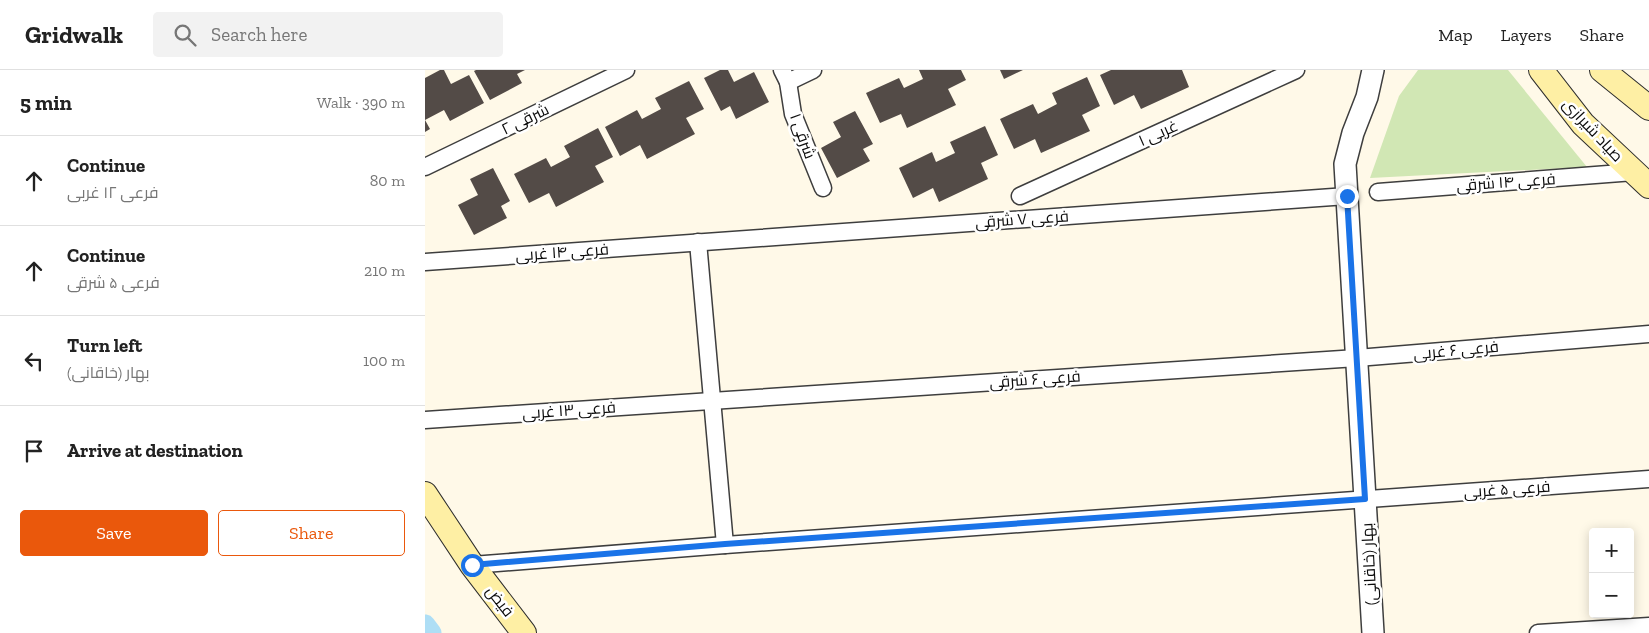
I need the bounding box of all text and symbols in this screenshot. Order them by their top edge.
search box [153,12,503,57]
text: Gridwalk [25,20,123,49]
icon: search [171,21,199,49]
text: Search here [211,23,307,46]
text: Map [1438,24,1473,46]
text: Layers [1501,24,1552,46]
text: Share [1580,24,1624,46]
text: 5 min [20,90,72,115]
text: Walk · 390 m [317,93,405,112]
street label: صیاد شیرازی [1558,94,1627,166]
street label: ۲ شرقی [498,99,552,140]
street label: ۱ شرقی [785,111,820,162]
street label: ۱ غربی [1135,116,1181,151]
text: Continue [67,154,145,177]
icon: ahead [20,167,48,195]
street label: فرعی ۱۴ شرقی [1456,169,1556,196]
text: 80 m [370,171,405,190]
text: فرعی ۱۲ غربی [67,183,158,202]
route end [1336,185,1359,208]
street label: فرعی ۷ شرقی [975,206,1070,233]
street label: فرعی ۱۴ غربی [515,239,609,266]
text: Continue [67,244,145,267]
icon: ahead [20,257,48,285]
text: 210 m [364,261,405,280]
text: فرعی ۵ شرقی [67,273,160,292]
text: Turn left [67,334,142,357]
street label: فرعی ۶ غربی [1412,337,1500,364]
icon: left [20,347,48,375]
text: 100 m [363,351,405,370]
text: بهار (خاقانی) [67,363,150,382]
street label: فرعی ۶ شرقی [989,366,1081,393]
street label: فرعی ۱۳ غربی [522,397,617,424]
icon: arrive [20,437,48,465]
text: Arrive at destination [67,439,243,462]
street label: فرعی ۵ غربی [1463,476,1551,503]
button: Save [20,510,208,556]
button: Share [218,510,405,556]
street label: بهار (خاقانی) [1357,522,1382,606]
map controls [1589,528,1634,618]
button: + [1589,528,1634,573]
route start [461,554,484,577]
button: − [1589,573,1634,618]
street label: فیض [481,582,518,621]

